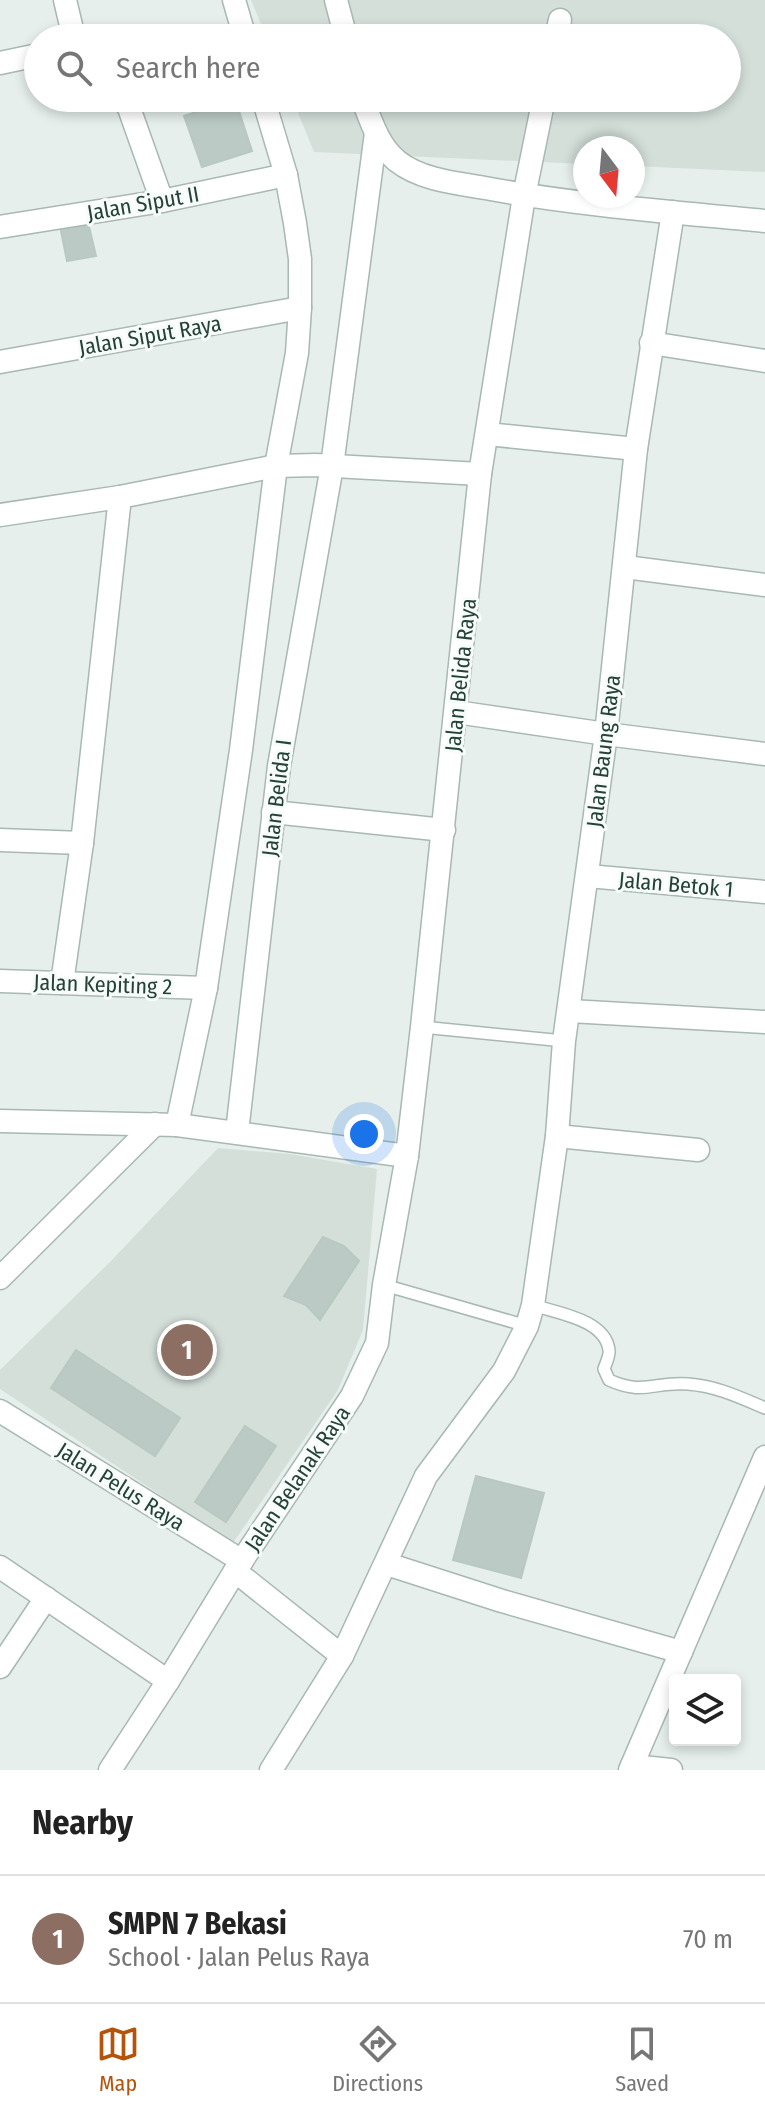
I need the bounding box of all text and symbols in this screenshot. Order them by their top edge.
search box [24,24,741,112]
icon: search [52,46,96,90]
text: Search here [116,50,261,86]
north arrow [573,136,645,208]
street label: Jalan Siput II [85,180,201,227]
street label: Jalan Siput Raya [77,310,224,361]
street label: Jalan Belida Raya [439,597,482,753]
street label: Jalan Baung Raya [581,673,626,829]
street label: Jalan Belida I [256,738,297,858]
street label: Jalan Betok 1 [617,866,734,903]
street label: Jalan Kepiting 2 [33,969,173,1000]
your location [344,1114,384,1154]
pin: 1 [161,1320,213,1380]
street label: Jalan Belanak Raya [239,1400,356,1556]
street label: Jalan Pelus Raya [52,1436,190,1537]
map controls [669,1674,741,1746]
button: layers [669,1674,741,1746]
text: Nearby [32,1802,133,1843]
text: SMPN 7 Bekasi [108,1906,287,1942]
text: 1 [53,1924,64,1955]
text: 70 m [683,1924,733,1955]
text: School · Jalan Pelus Raya [108,1942,370,1973]
tab: Map [96,2022,140,2097]
tab: Directions [332,2022,423,2097]
tab: Saved [615,2022,669,2097]

